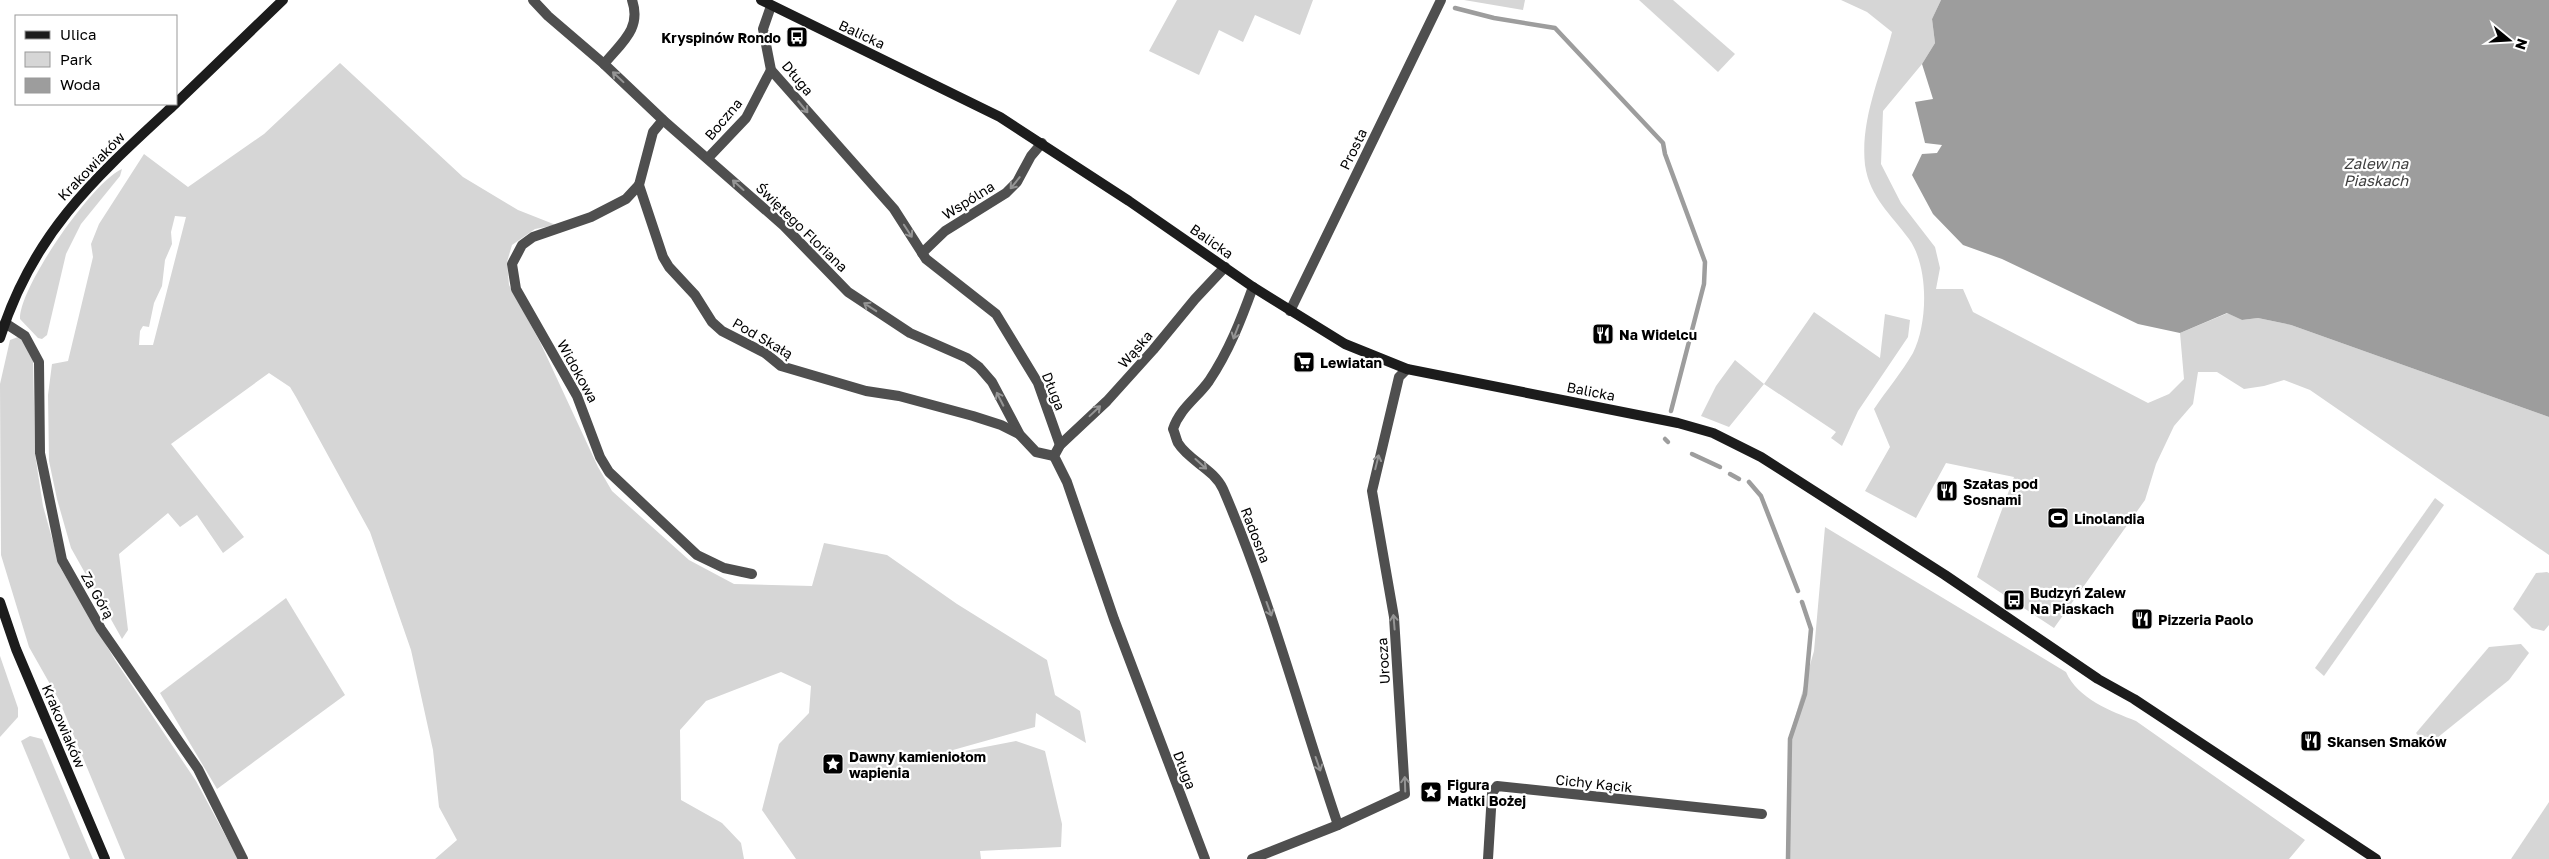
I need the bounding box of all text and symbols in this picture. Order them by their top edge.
legend [15,15,178,105]
north arrow [2484,15,2534,65]
street label: Balicka [836,16,888,52]
text: Ulica [60,25,96,43]
bus stop icon: Kryspinów Rondo [785,25,809,49]
place label: Kryspinów Rondo [661,29,781,46]
text: N [2512,36,2532,52]
text: Park [60,50,93,68]
street label: Długa [779,57,817,99]
one-way arrow [611,71,624,83]
text: Woda [60,75,101,93]
street label: Boczna [701,95,745,143]
one-way arrow [798,100,809,113]
street label: Prosta [1336,126,1370,172]
street label: Krakowiaków [54,128,128,204]
water label: Zalew na Piaskach [2344,154,2409,189]
one-way arrow [1009,176,1020,189]
street label: Wspólna [939,177,997,223]
one-way arrow [732,179,745,191]
street label: Świętego Floriana [753,179,851,275]
street label: Balicka [1187,220,1237,262]
one-way arrow [902,224,913,238]
one-way arrow [864,302,878,312]
street label: Pod Skałą [730,314,796,362]
restaurant icon: Na Widelcu [1591,322,1615,346]
one-way arrow [1231,324,1240,340]
place label: Na Widelcu [1619,326,1697,343]
street label: Wąska [1114,327,1156,371]
street label: Widokowa [554,337,602,405]
supermarket icon: Lewiatan [1292,350,1316,374]
place label: Lewiatan [1320,354,1382,371]
street label: Długa [1039,369,1069,413]
street label: Balicka [1565,378,1617,404]
one-way arrow [995,391,1005,406]
one-way arrow [1089,406,1102,417]
one-way arrow [1373,454,1383,470]
one-way arrow [1194,458,1207,470]
place label: Szałas pod Sosnami [1963,475,2038,508]
restaurant icon: Szałas pod Sosnami [1935,479,1959,503]
street label: Radosna [1238,505,1274,565]
sports icon: Linolandia [2046,506,2070,530]
place label: Linolandia [2074,510,2145,527]
street label: Za Górą [78,569,118,621]
place label: Budzyń Zalew Na Piaskach [2030,584,2126,617]
bus stop icon: Budzyń Zalew Na Piaskach [2002,588,2026,612]
one-way arrow [1265,601,1274,616]
restaurant icon: Pizzeria Paolo [2130,607,2154,631]
place label: Pizzeria Paolo [2158,611,2253,628]
one-way arrow [1389,614,1399,630]
street label: Urocza [1373,637,1393,685]
street label: Krakowiaków [39,682,89,770]
restaurant icon: Skansen Smaków [2299,729,2323,753]
place label: Skansen Smaków [2327,733,2447,750]
place label: Dawny kamieniołom wapienia [849,748,986,781]
street label: Długa [1170,748,1200,792]
place icon: Dawny kamieniołom wapienia [821,752,845,776]
one-way arrow [1313,756,1323,772]
street label: Cichy Kącik [1555,771,1633,796]
one-way arrow [1400,776,1409,792]
place label: Figura Matki Bożej [1447,776,1526,809]
place icon: Figura Matki Bożej [1419,780,1443,804]

